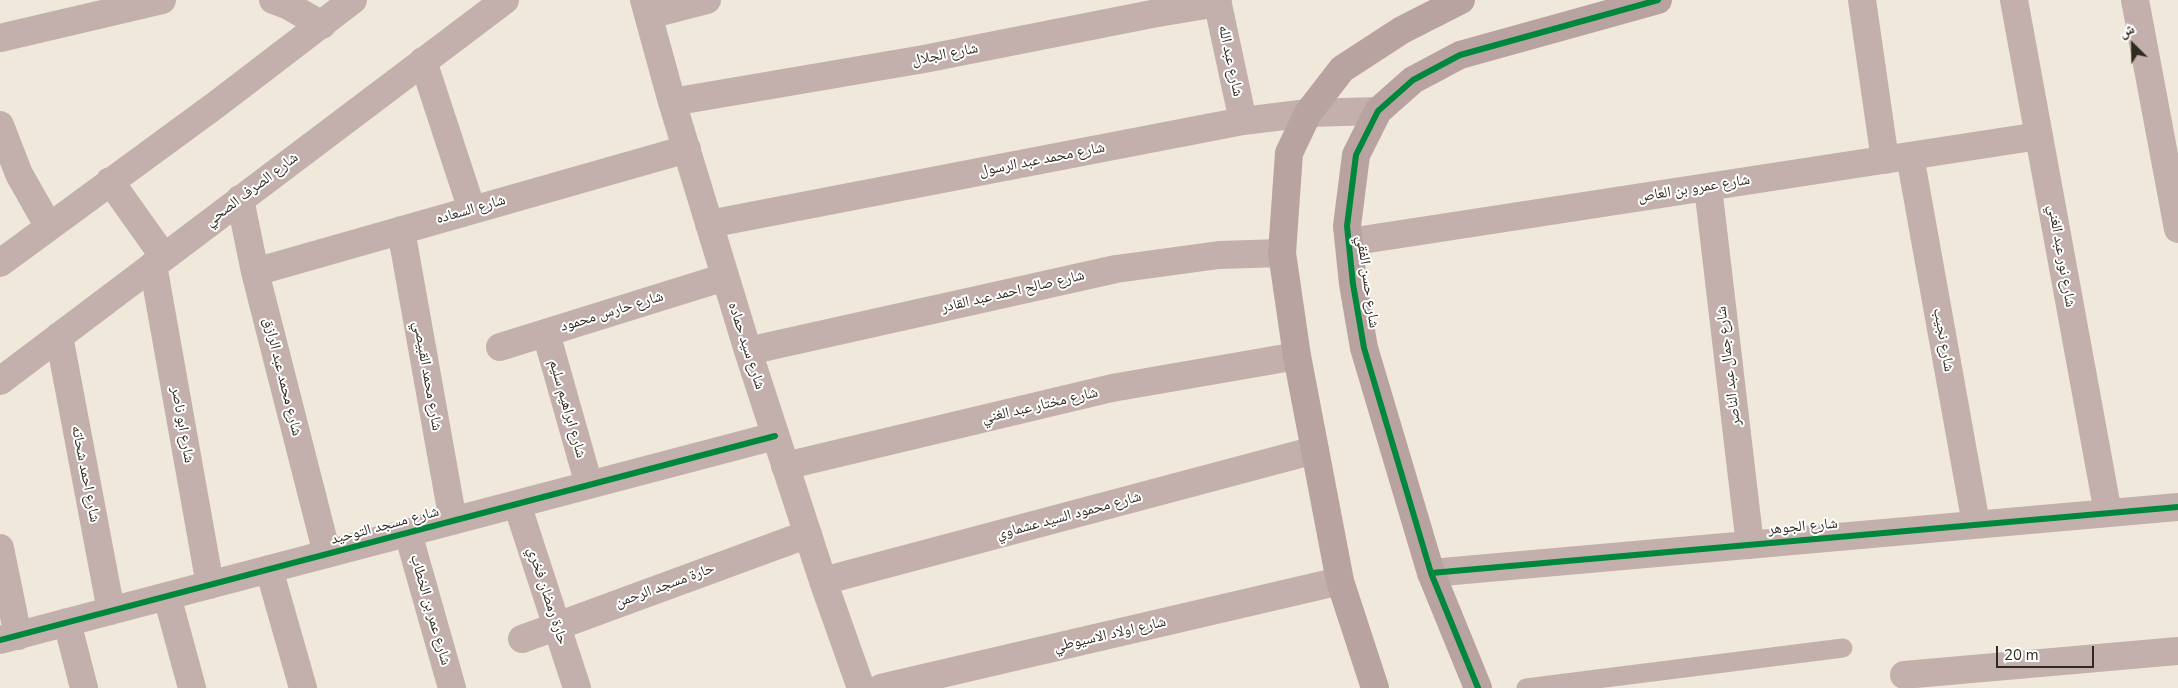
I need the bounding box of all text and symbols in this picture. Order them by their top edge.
text: ش [2116,19,2137,42]
north arrow [2108,20,2158,70]
street label: شارع عبد الله [1214,24,1246,98]
street label: شارع الجلال [910,40,980,70]
street label: شارع محمد عبد الرسول [978,139,1106,181]
street label: شارع الصرف الصحي [202,149,302,231]
street label: شارع عمرو بن العاص [1637,171,1751,207]
street label: شارع السعاده [434,192,508,228]
street label: شارع نور عبد الغني [2043,203,2079,309]
street label: شارع حسن الفقي [1352,235,1382,329]
street label: شارع صالح احمد عبد القادر [940,267,1086,317]
street label: شارع حارس محمود [558,288,666,336]
street label: شارع سيد حماده [723,300,769,392]
street label: شارع جمال عبد الناصر [1713,305,1745,427]
street label: شارع نجيب [1929,307,1957,373]
street label: شارع محمد عبد الرازق [259,316,305,438]
street label: شارع محمد القبيصي [409,320,445,432]
street label: شارع ابراهيم سليم [544,358,590,460]
street label: شارع مختار عبد الغني [980,384,1100,428]
street label: شارع ابو ناصر [166,386,198,464]
street label: شارع احمد شحاته [67,424,103,524]
street label: شارع محمود السيد عشماوي [995,488,1143,544]
street label: شارع مسجد التوحيد [329,503,441,549]
street label: شارع الجوهر [1767,515,1839,539]
street label: حارة رمضان فخري [523,545,571,647]
street label: شارع عمر بن الخطاب [406,553,454,667]
street label: حارة مسجد الرحمن [613,560,717,612]
street label: شارع اولاد الاسيوطي [1052,613,1168,657]
scale bar [1998,636,2096,668]
text: 20 m [2004,645,2039,665]

